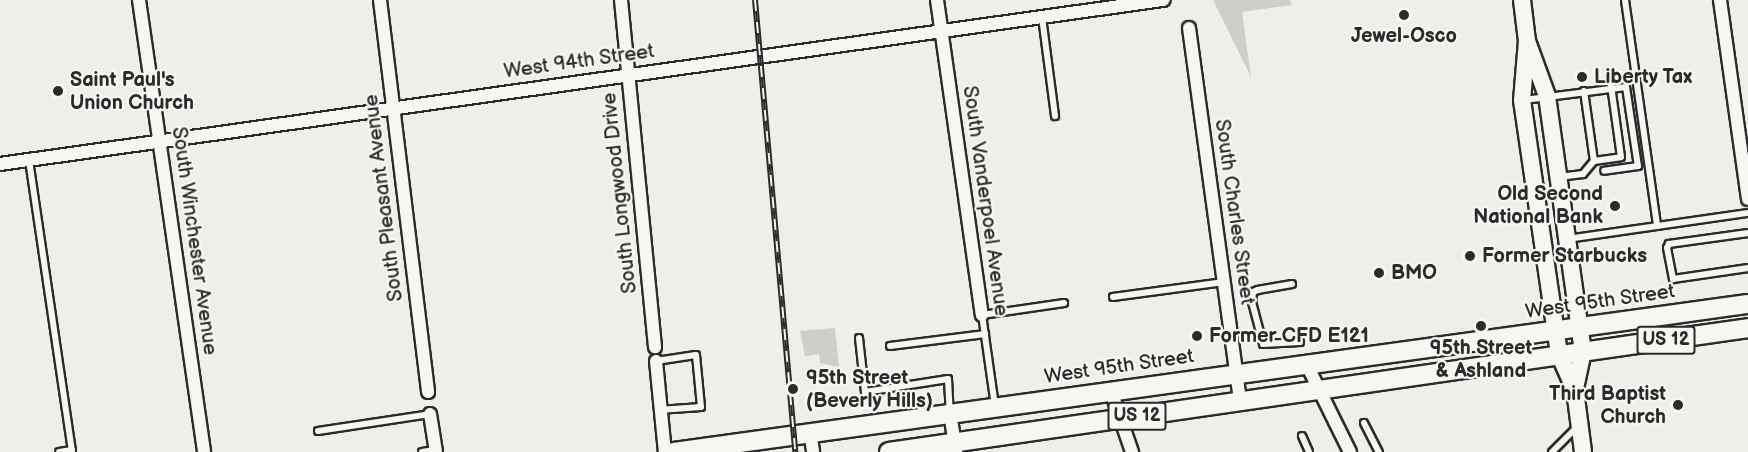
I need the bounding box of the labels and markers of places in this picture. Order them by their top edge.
marker: Jewel-Osco [1397,8,1411,22]
place label: Jewel-Osco [1351,24,1457,48]
place label: Liberty Tax [1594,65,1693,89]
place label: Saint Paul's Union Church [70,68,194,115]
marker: Liberty Tax [1575,70,1589,84]
marker: Saint Paul's Union Church [51,84,65,98]
place label: Old Second National Bank [1473,183,1603,230]
marker: Old Second National Bank [1608,199,1622,213]
place label: Former Starbucks [1482,244,1647,268]
marker: Former Starbucks [1463,249,1477,263]
place label: BMO [1391,261,1437,285]
marker: BMO [1372,266,1386,280]
marker: 95th Street & Ashland [1474,319,1488,333]
place label: Former CFD E121 [1209,324,1369,348]
marker: Former CFD E121 [1190,329,1204,343]
place label: 95th Street & Ashland [1430,336,1532,383]
place label: 95th Street (Beverly Hills) [806,366,933,413]
marker: 95th Street (Beverly Hills) [784,380,802,398]
place label: Third Baptist Church [1549,382,1666,429]
marker: Third Baptist Church [1671,398,1685,412]

